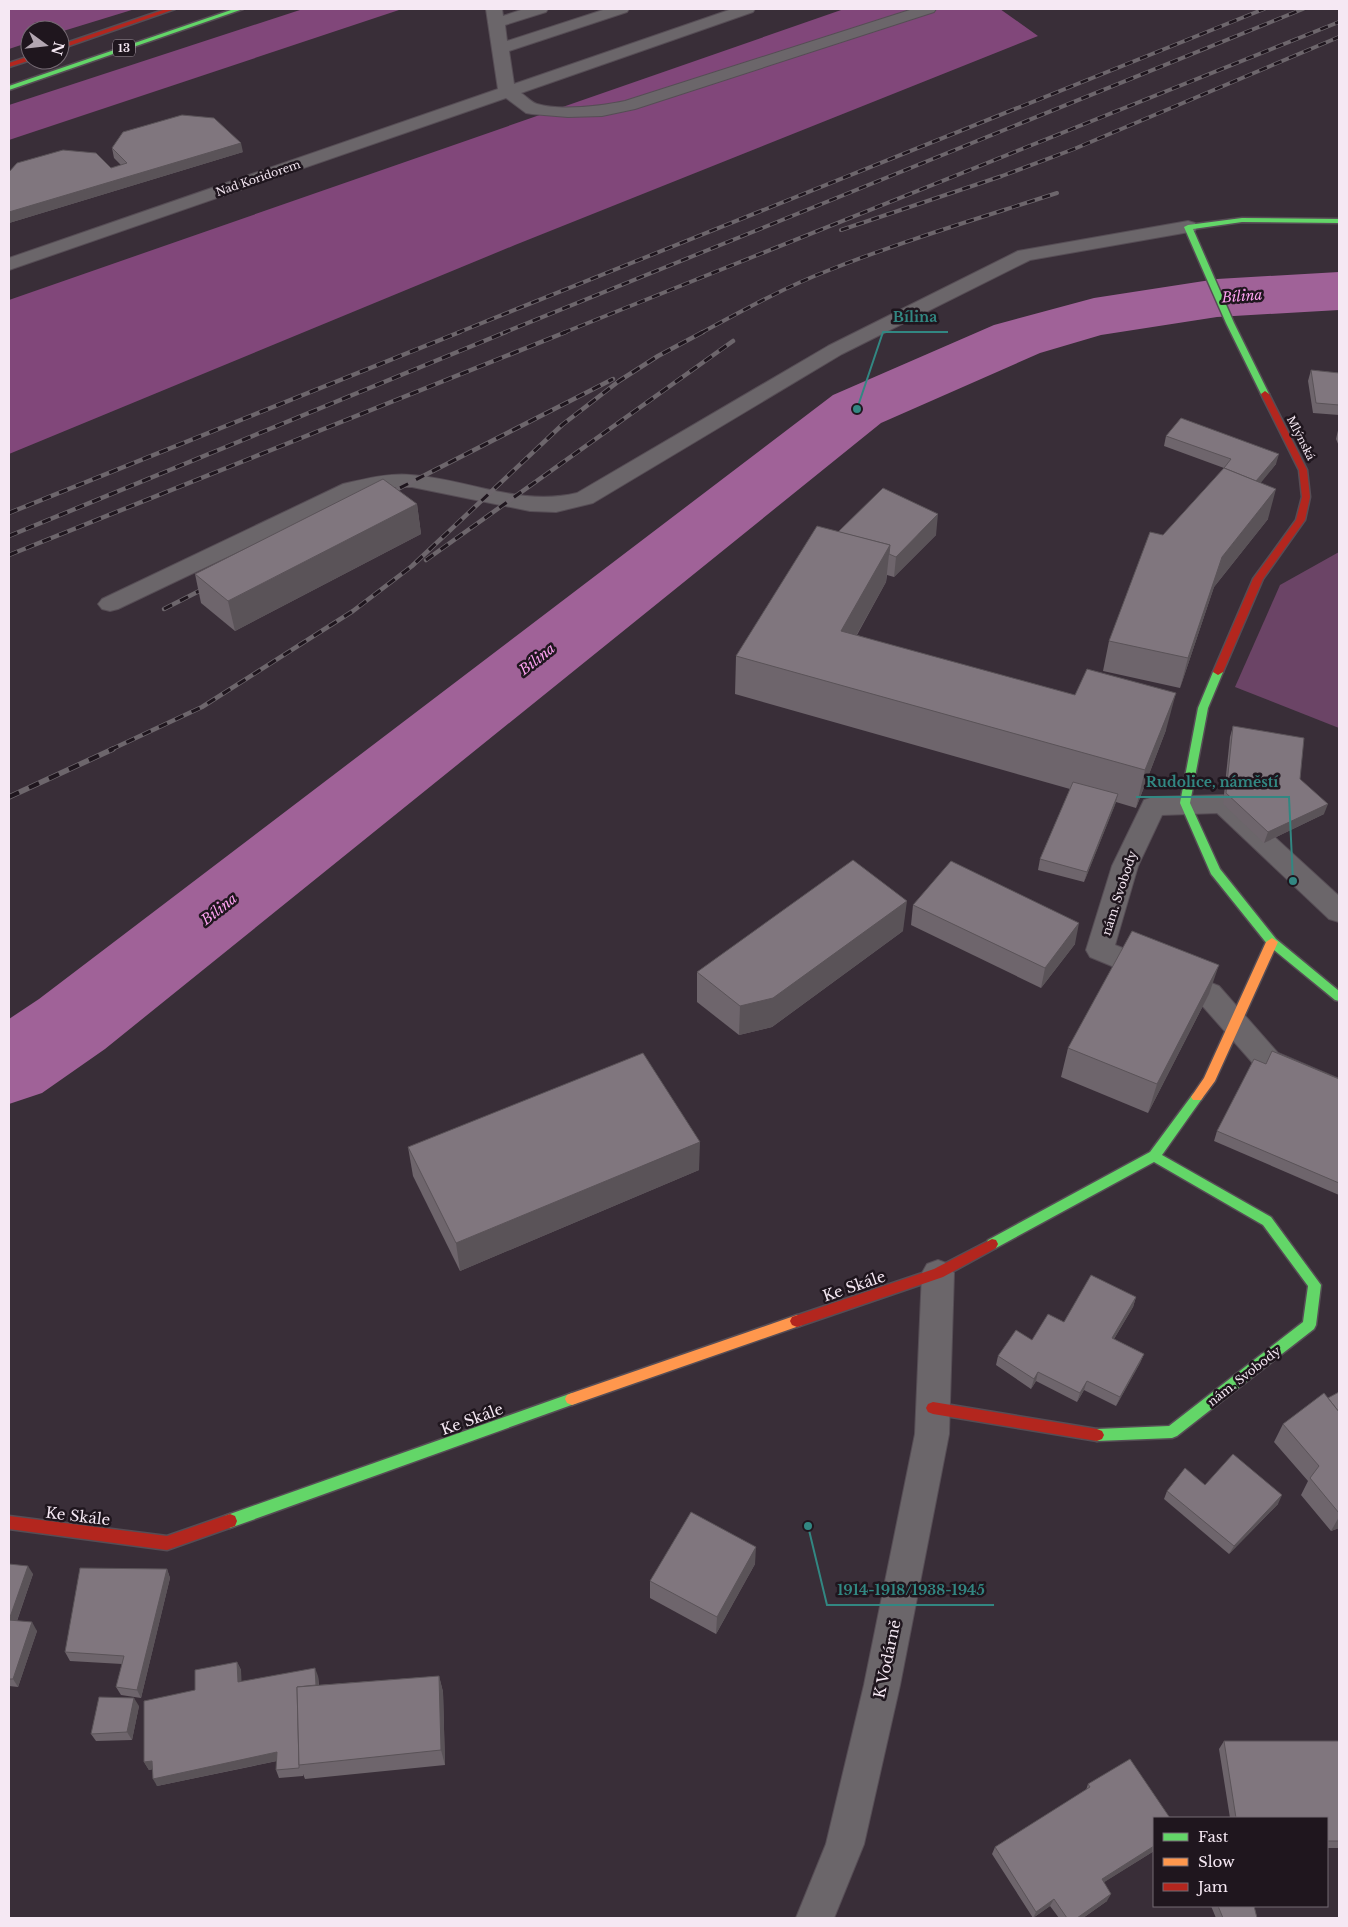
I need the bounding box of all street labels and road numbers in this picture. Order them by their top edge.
road number: 13 [113,40,135,56]
street label: Nad Koridorem [214,157,302,199]
street label: Mlýnská [1284,413,1319,463]
street label: nám. Svobody [1098,848,1140,937]
street label: Ke Skále [820,1266,888,1306]
street label: nám. Svobody [1205,1343,1284,1409]
street label: Ke Skále [438,1399,506,1439]
street label: Ke Skále [45,1503,111,1529]
street label: K Vodárně [869,1618,905,1700]

